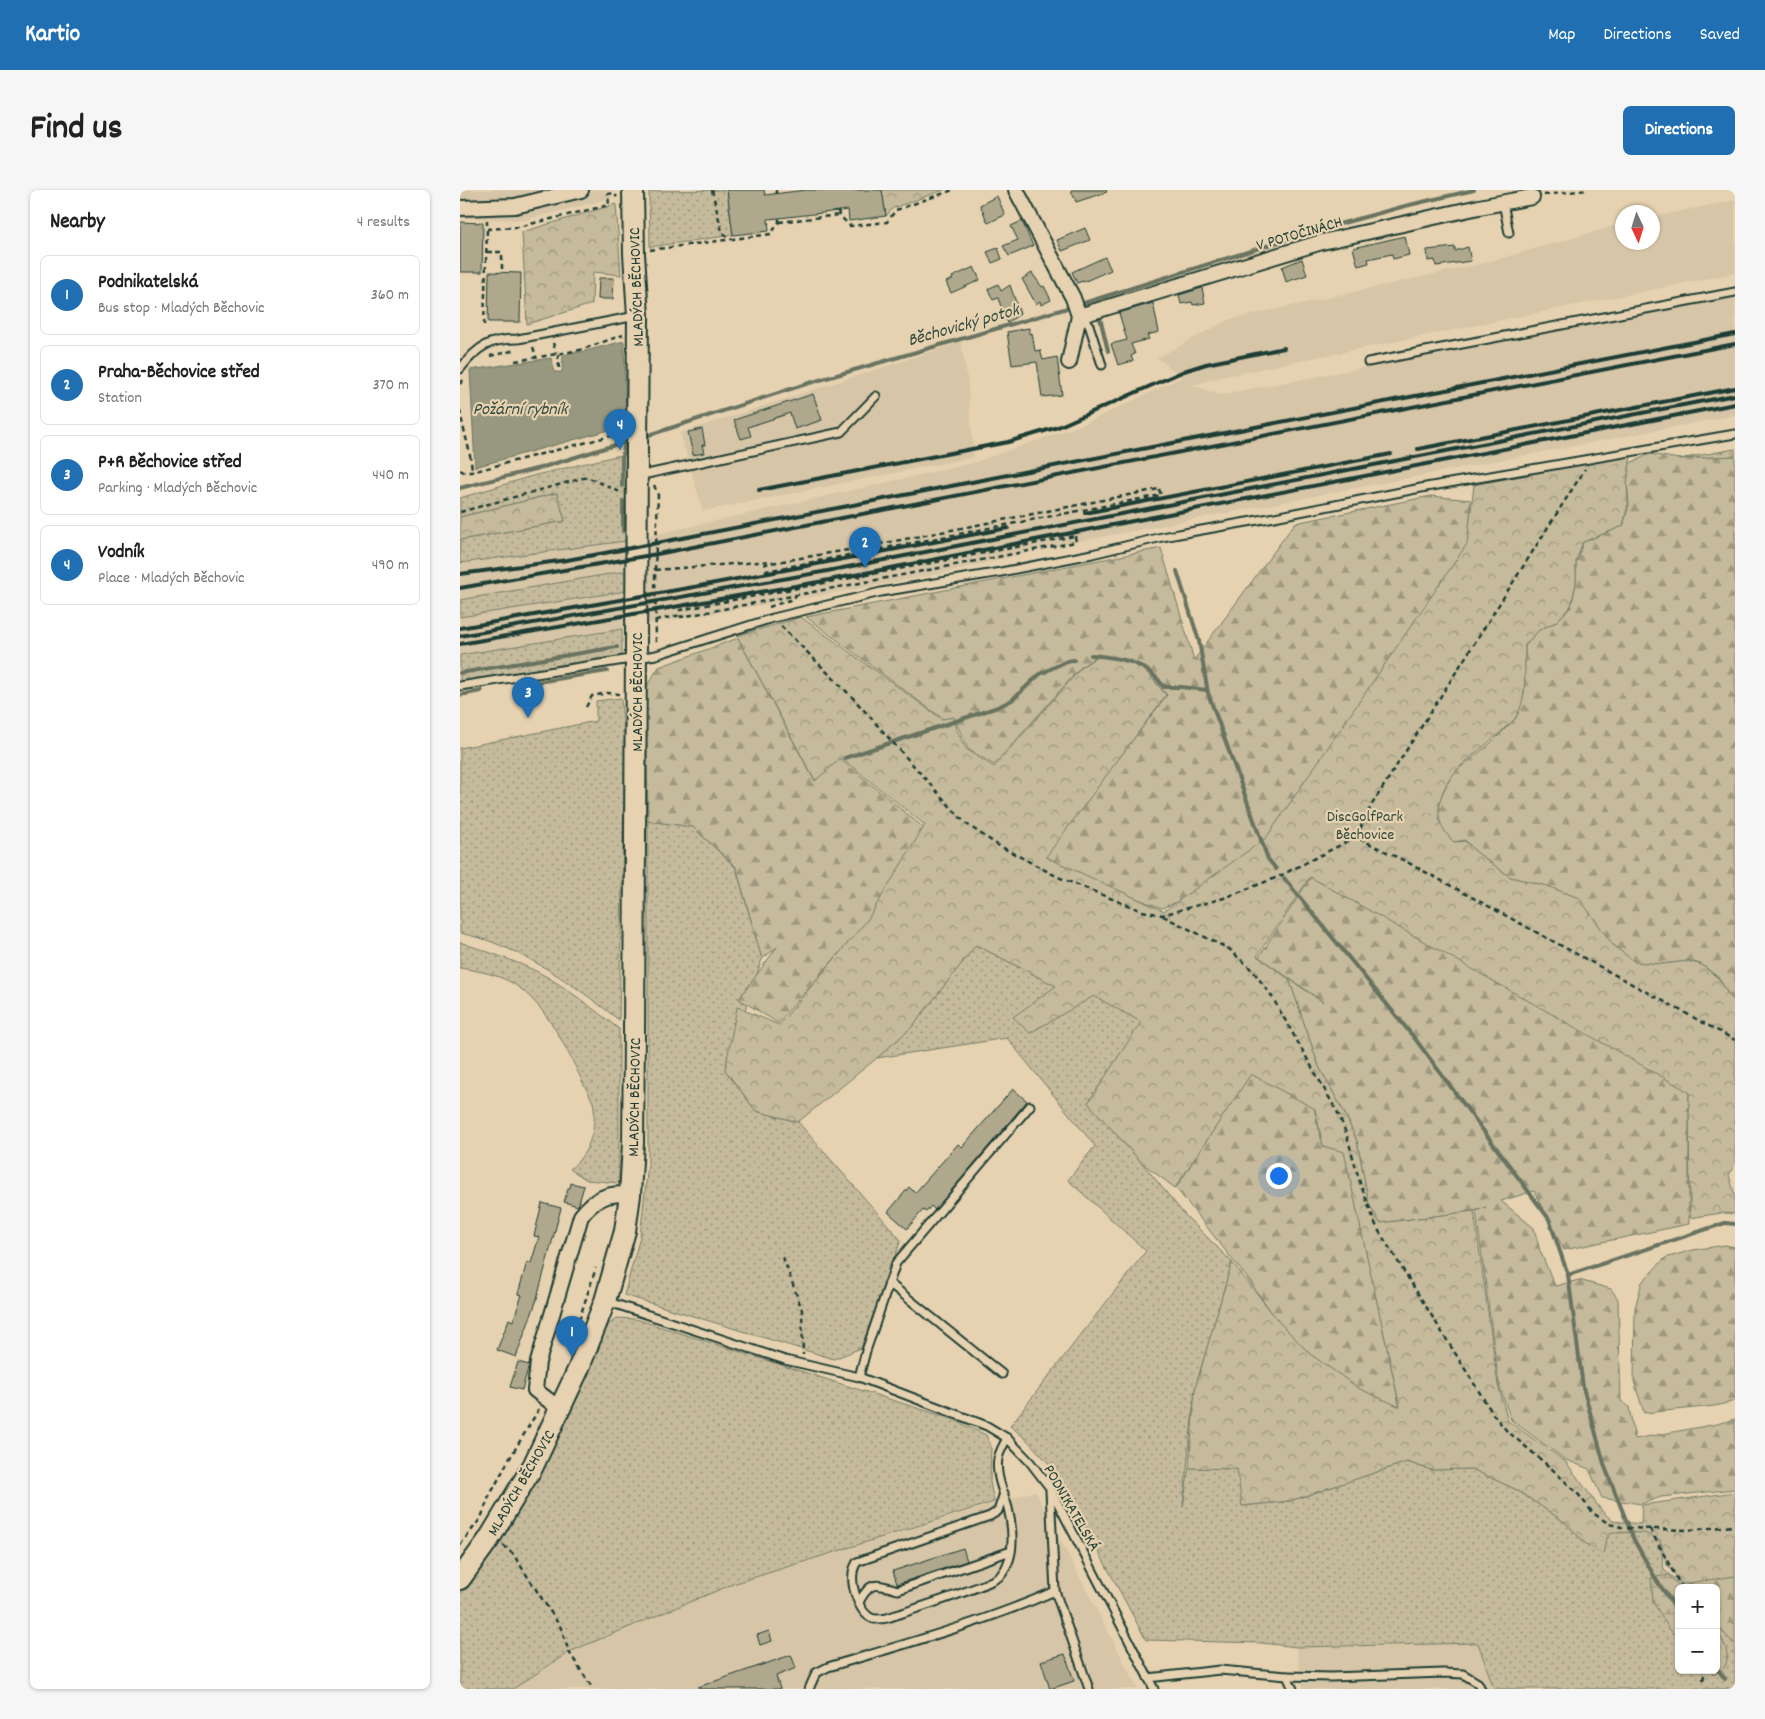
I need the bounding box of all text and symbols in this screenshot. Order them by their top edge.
text: Kartio [25,18,80,52]
text: Map [1548,23,1575,48]
text: Directions [1603,23,1672,48]
text: Saved [1700,23,1740,48]
text: Find us [30,105,122,155]
button: Directions [1623,106,1735,155]
north arrow [1615,205,1660,250]
text: Nearby [50,208,105,238]
text: 4 results [357,211,410,234]
street label: V POTOČINÁCH [1254,211,1345,258]
street label: MLADÝCH BĚCHOVIC [624,227,651,347]
text: Podnikatelská [98,270,198,297]
text: 1 [65,284,69,307]
text: 360 m [371,284,409,307]
text: Bus stop · Mladých Běchovic [98,297,265,320]
water label: Běchovický potok [905,298,1024,354]
text: Praha-Běchovice střed [98,360,260,387]
text: 2 [64,374,71,397]
text: 370 m [372,374,409,397]
text: Station [98,387,142,410]
water label: Požární rybník [473,398,569,423]
pin: 4 [604,409,636,450]
text: P+R Běchovice střed [98,450,242,477]
text: 3 [63,464,71,487]
text: 440 m [372,464,409,487]
text: Parking · Mladých Běchovic [98,477,257,500]
pin: 2 [849,527,881,568]
text: Vodník [98,540,145,567]
text: 4 [64,554,70,577]
text: 490 m [372,554,409,577]
text: Place · Mladých Běchovic [98,567,245,590]
street label: MLADÝCH BĚCHOVIC [627,632,650,752]
pin: 3 [512,677,544,718]
park label: DiscGolfPark Běchovice [1327,806,1403,847]
street label: MLADÝCH BĚCHOVIC [623,1037,648,1157]
your location [1266,1163,1292,1189]
pin: 1 [556,1316,588,1357]
street label: MLADÝCH BĚCHOVIC [482,1426,562,1541]
street label: PODNIKATELSKÁ [1037,1461,1105,1556]
map controls [1675,1584,1720,1674]
button: + [1675,1584,1720,1629]
button: − [1675,1629,1720,1674]

